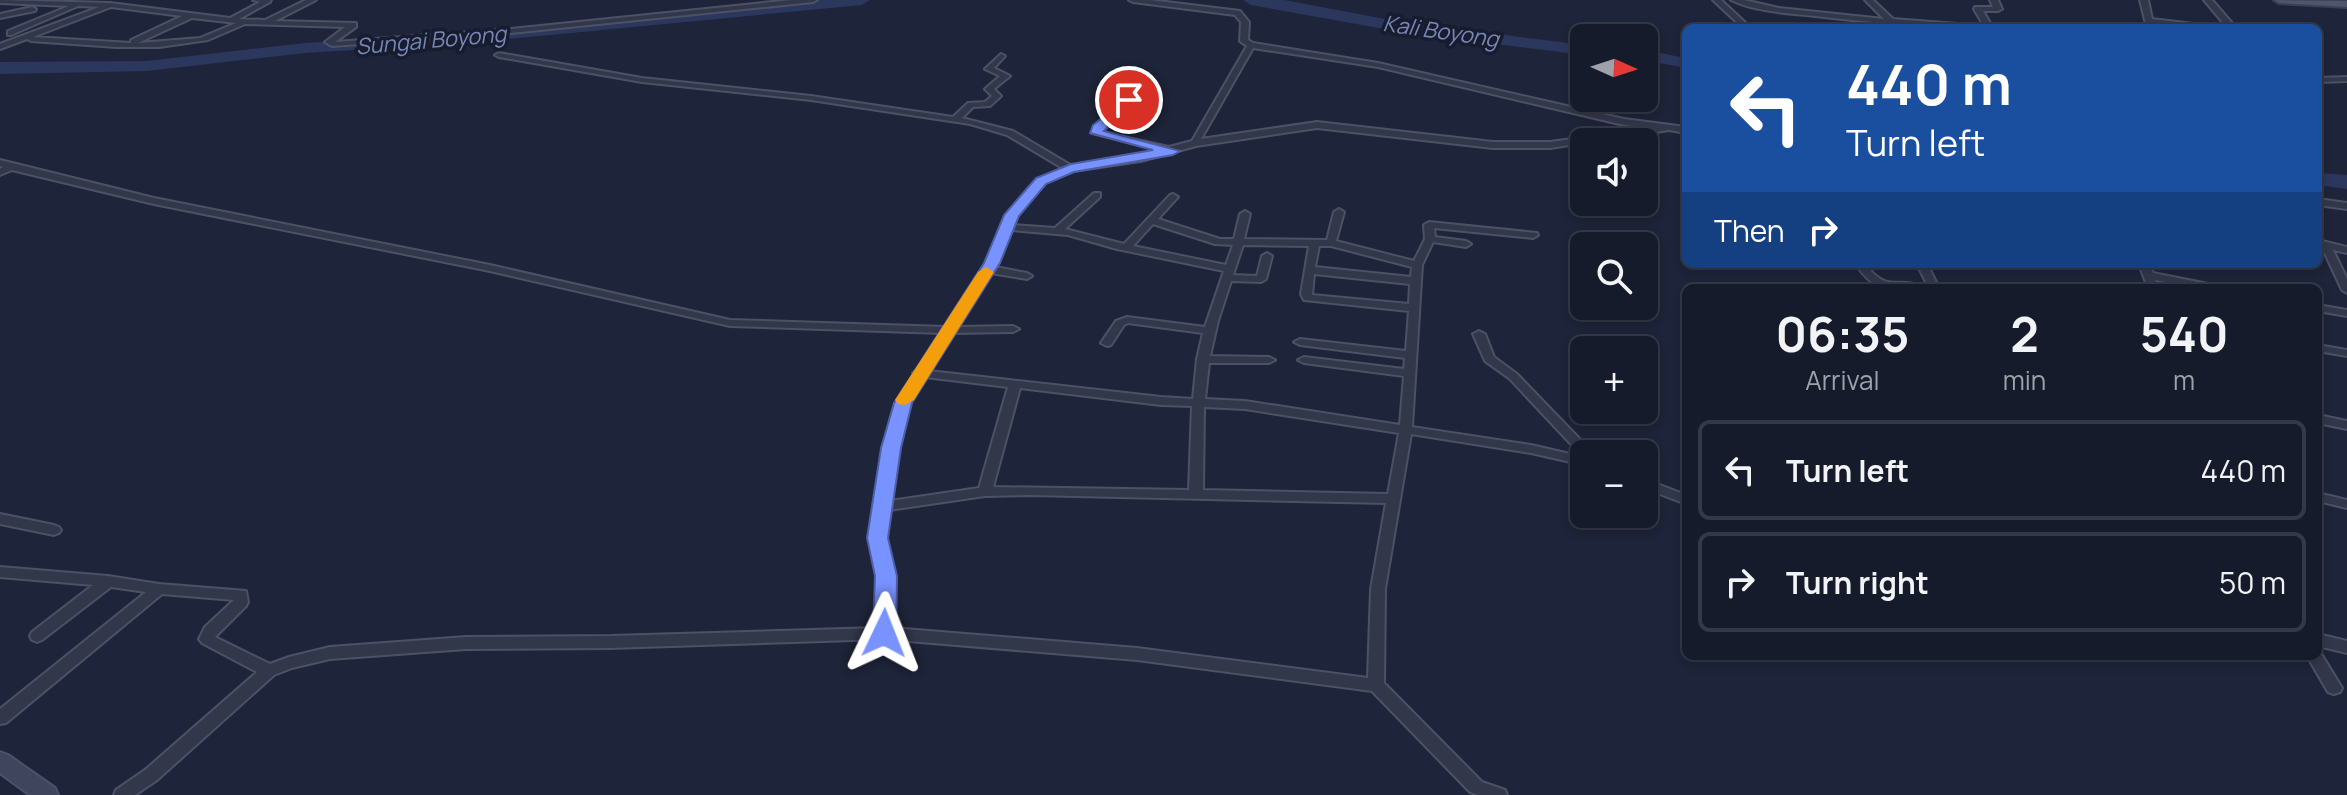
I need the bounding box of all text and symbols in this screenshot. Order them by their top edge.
water label: Kali Boyong [1381,8,1503,54]
water label: Sungai Boyong [355,18,509,62]
north arrow [1570,24,1658,112]
map controls [1570,24,1658,528]
text: 440 m [1846,45,2012,122]
icon: left [1714,56,1818,160]
pin [1095,66,1163,134]
icon: arrive [1107,78,1151,122]
text: Turn left [1846,118,1985,167]
button: sound [1570,128,1658,216]
icon: right [1801,208,1845,252]
text: Then [1714,210,1785,251]
button: search [1570,232,1658,320]
text: 06:35 [1775,301,1909,366]
text: 2 [2010,301,2039,366]
text: 540 [2140,301,2229,366]
button: + [1570,336,1658,424]
text: Arrival [1805,362,1879,398]
text: min [2003,362,2046,398]
text: m [2173,362,2195,398]
button: − [1570,440,1658,528]
icon: left [1718,448,1762,492]
text: Turn left [1786,450,1909,491]
text: 440 m [2201,450,2286,491]
icon: right [1718,560,1762,604]
text: Turn right [1786,562,1929,603]
text: 50 m [2219,562,2286,603]
position arrow [842,591,926,675]

